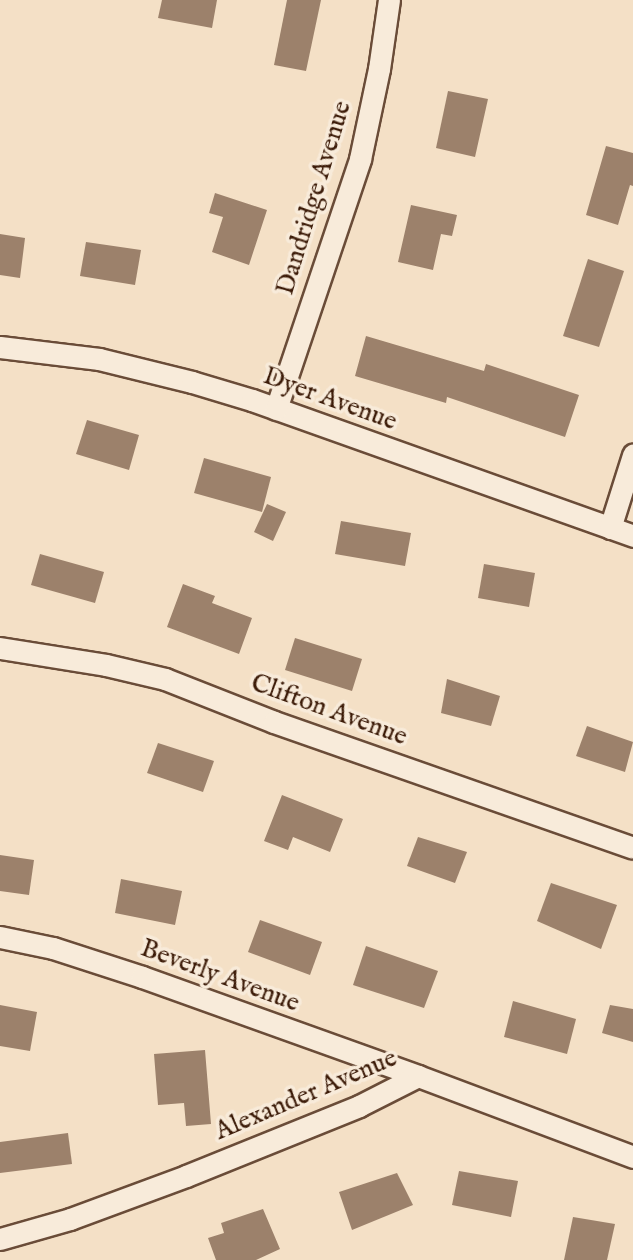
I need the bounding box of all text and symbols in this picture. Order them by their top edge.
street label: Dandridge Avenue [270,97,358,299]
street label: Dyer Avenue [259,360,401,438]
street label: Clifton Avenue [247,667,411,753]
street label: Beverly Avenue [136,933,304,1019]
street label: Alexander Avenue [210,1043,402,1147]

